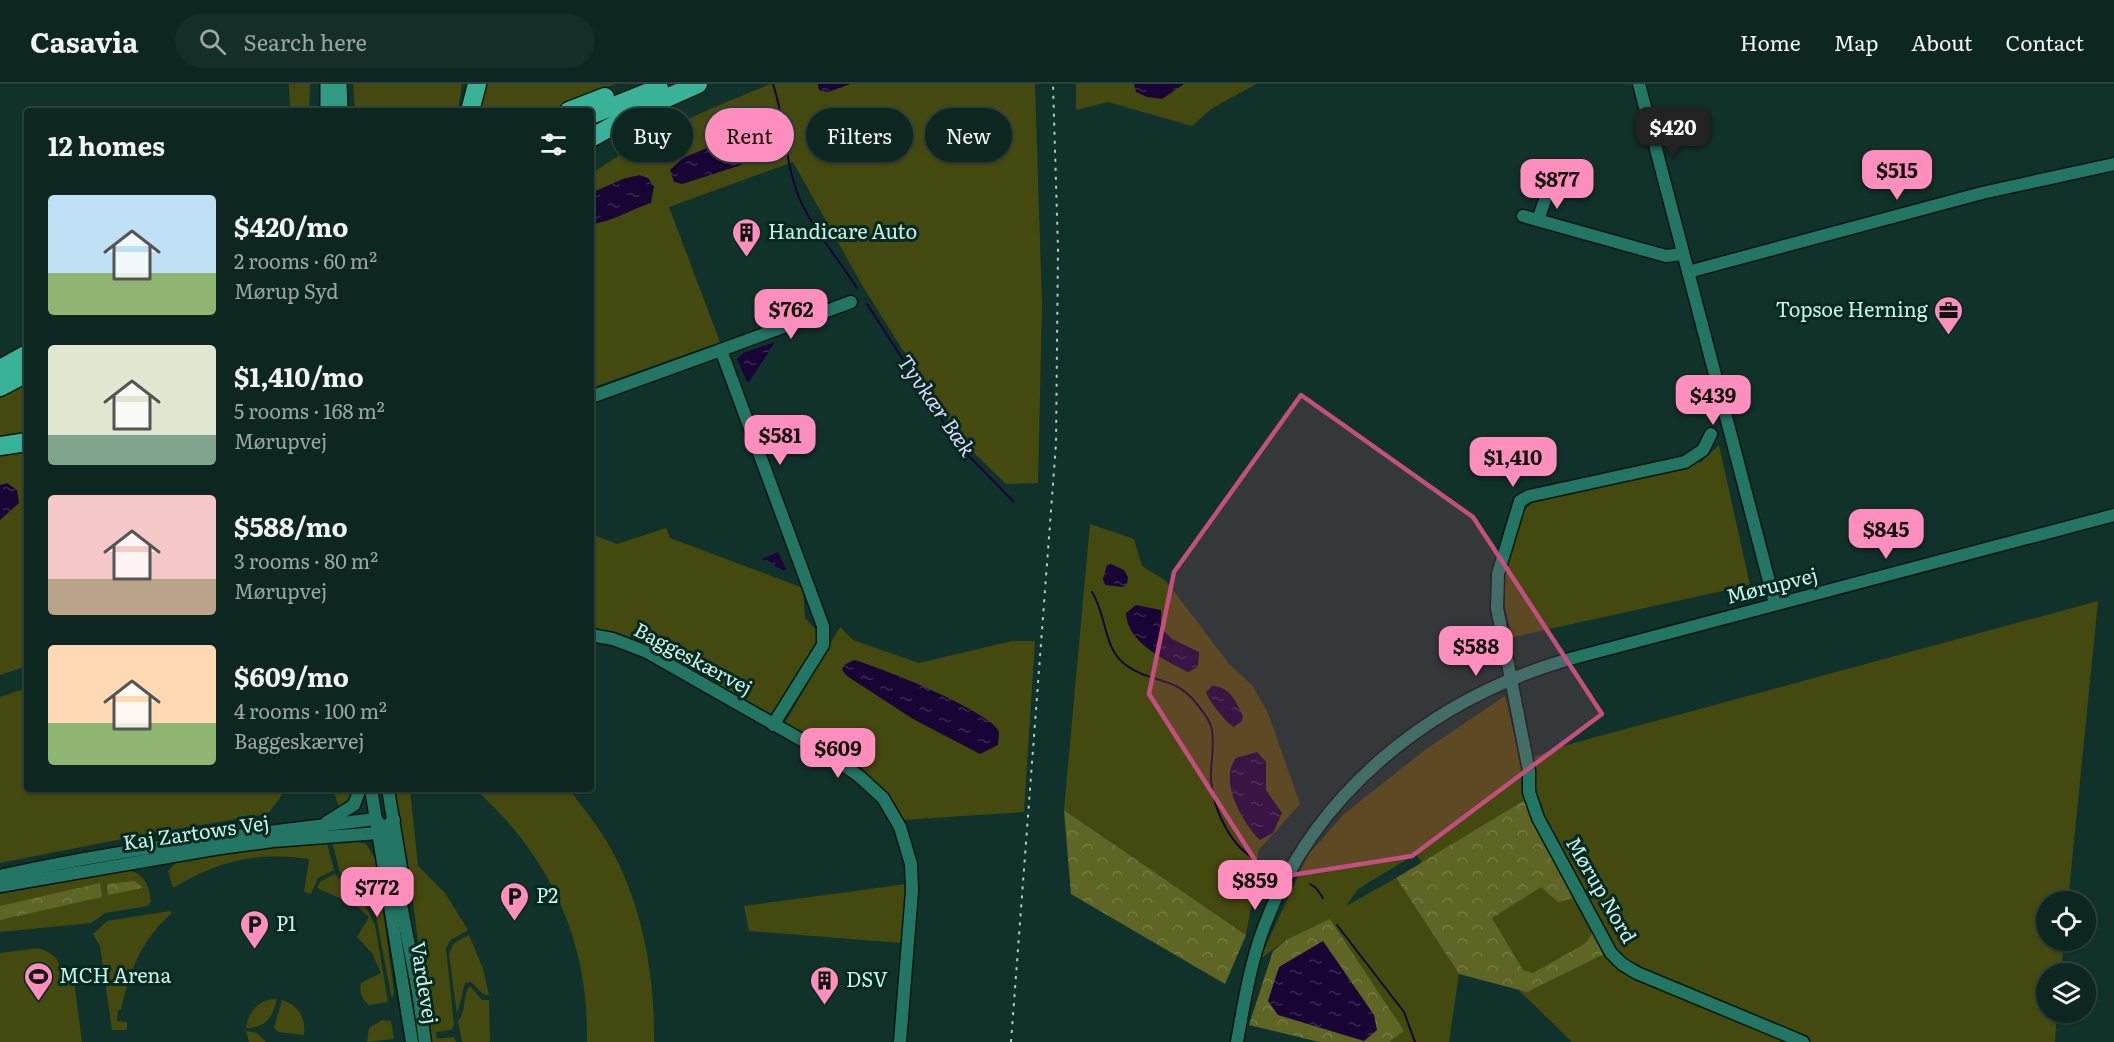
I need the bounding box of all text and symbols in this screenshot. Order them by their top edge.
search box [175,14,595,68]
text: Casavia [30,20,139,62]
icon: search [196,25,229,58]
text: Search here [244,25,367,58]
text: Home [1740,26,1801,57]
text: Map [1834,26,1878,57]
text: About [1911,26,1973,57]
text: Contact [2006,26,2084,57]
pin: $420 [1637,107,1709,158]
chip: Buy [612,108,693,162]
chip: Rent [705,108,794,162]
chip: Filters [806,108,913,162]
chip: New [925,108,1012,162]
text: $420 [1649,111,1697,141]
text: 12 homes [48,125,165,164]
icon: filters [537,128,570,161]
pin: $515 [1861,150,1933,201]
text: $515 [1876,154,1918,184]
pin: $877 [1521,159,1593,210]
text: $877 [1534,163,1580,193]
text: $420/mo [234,206,349,245]
place label: Handicare Auto [768,215,917,245]
building icon: Handicare Auto [731,216,763,258]
icon: home [96,219,168,291]
text: 2 rooms · 60 m² [234,245,377,275]
text: Mørup Syd [234,275,339,305]
pin: $762 [755,289,827,340]
text: $762 [769,293,813,323]
place label: Topsoe Herning [1775,293,1929,323]
office icon: Topsoe Herning [1933,294,1965,336]
water label: Tyvkær Bæk [892,347,985,462]
text: $1,410/mo [234,356,364,395]
icon: home [96,369,168,441]
pin: $439 [1677,375,1749,426]
text: $439 [1690,379,1736,409]
text: 5 rooms · 168 m² [234,395,385,425]
pin: $581 [744,415,816,466]
text: $581 [759,419,801,449]
text: Mørupvej [234,425,327,455]
pin: $1,410 [1464,437,1562,488]
text: $1,410 [1484,441,1542,471]
text: $588/mo [234,506,348,545]
pin: $845 [1850,509,1922,560]
text: $845 [1863,513,1909,543]
icon: home [96,519,168,591]
text: 3 rooms · 80 m² [234,545,378,575]
street label: Mørupvej [1723,558,1820,610]
text: Mørupvej [234,575,327,605]
street label: Baggeskærvej [629,613,759,701]
pin: $588 [1440,626,1512,677]
text: $588 [1453,630,1499,660]
text: $609/mo [234,656,349,695]
icon: home [96,669,168,741]
text: 4 rooms · 100 m² [234,695,387,725]
text: Baggeskærvej [234,725,364,755]
pin: $609 [802,728,874,779]
text: $609 [814,732,862,762]
street label: Kaj Zartows Vej [121,806,271,856]
street label: Mørup Nord [1560,830,1645,948]
pin: $859 [1219,860,1291,911]
text: $859 [1232,864,1278,894]
pin: $772 [341,867,413,918]
text: $772 [355,871,399,901]
place label: P2 [536,879,558,909]
parking icon: P2 [499,880,531,922]
map controls [2036,891,2096,1023]
button: locate [2036,891,2096,951]
place label: P1 [276,907,296,937]
parking icon: P1 [239,908,271,950]
street label: Vardevej [405,939,447,1026]
place label: MCH Arena [59,959,172,989]
sports icon: MCH Arena [22,960,54,1002]
place label: DSV [846,963,888,993]
button: layers [2036,963,2096,1023]
building icon: DSV [809,964,841,1006]

